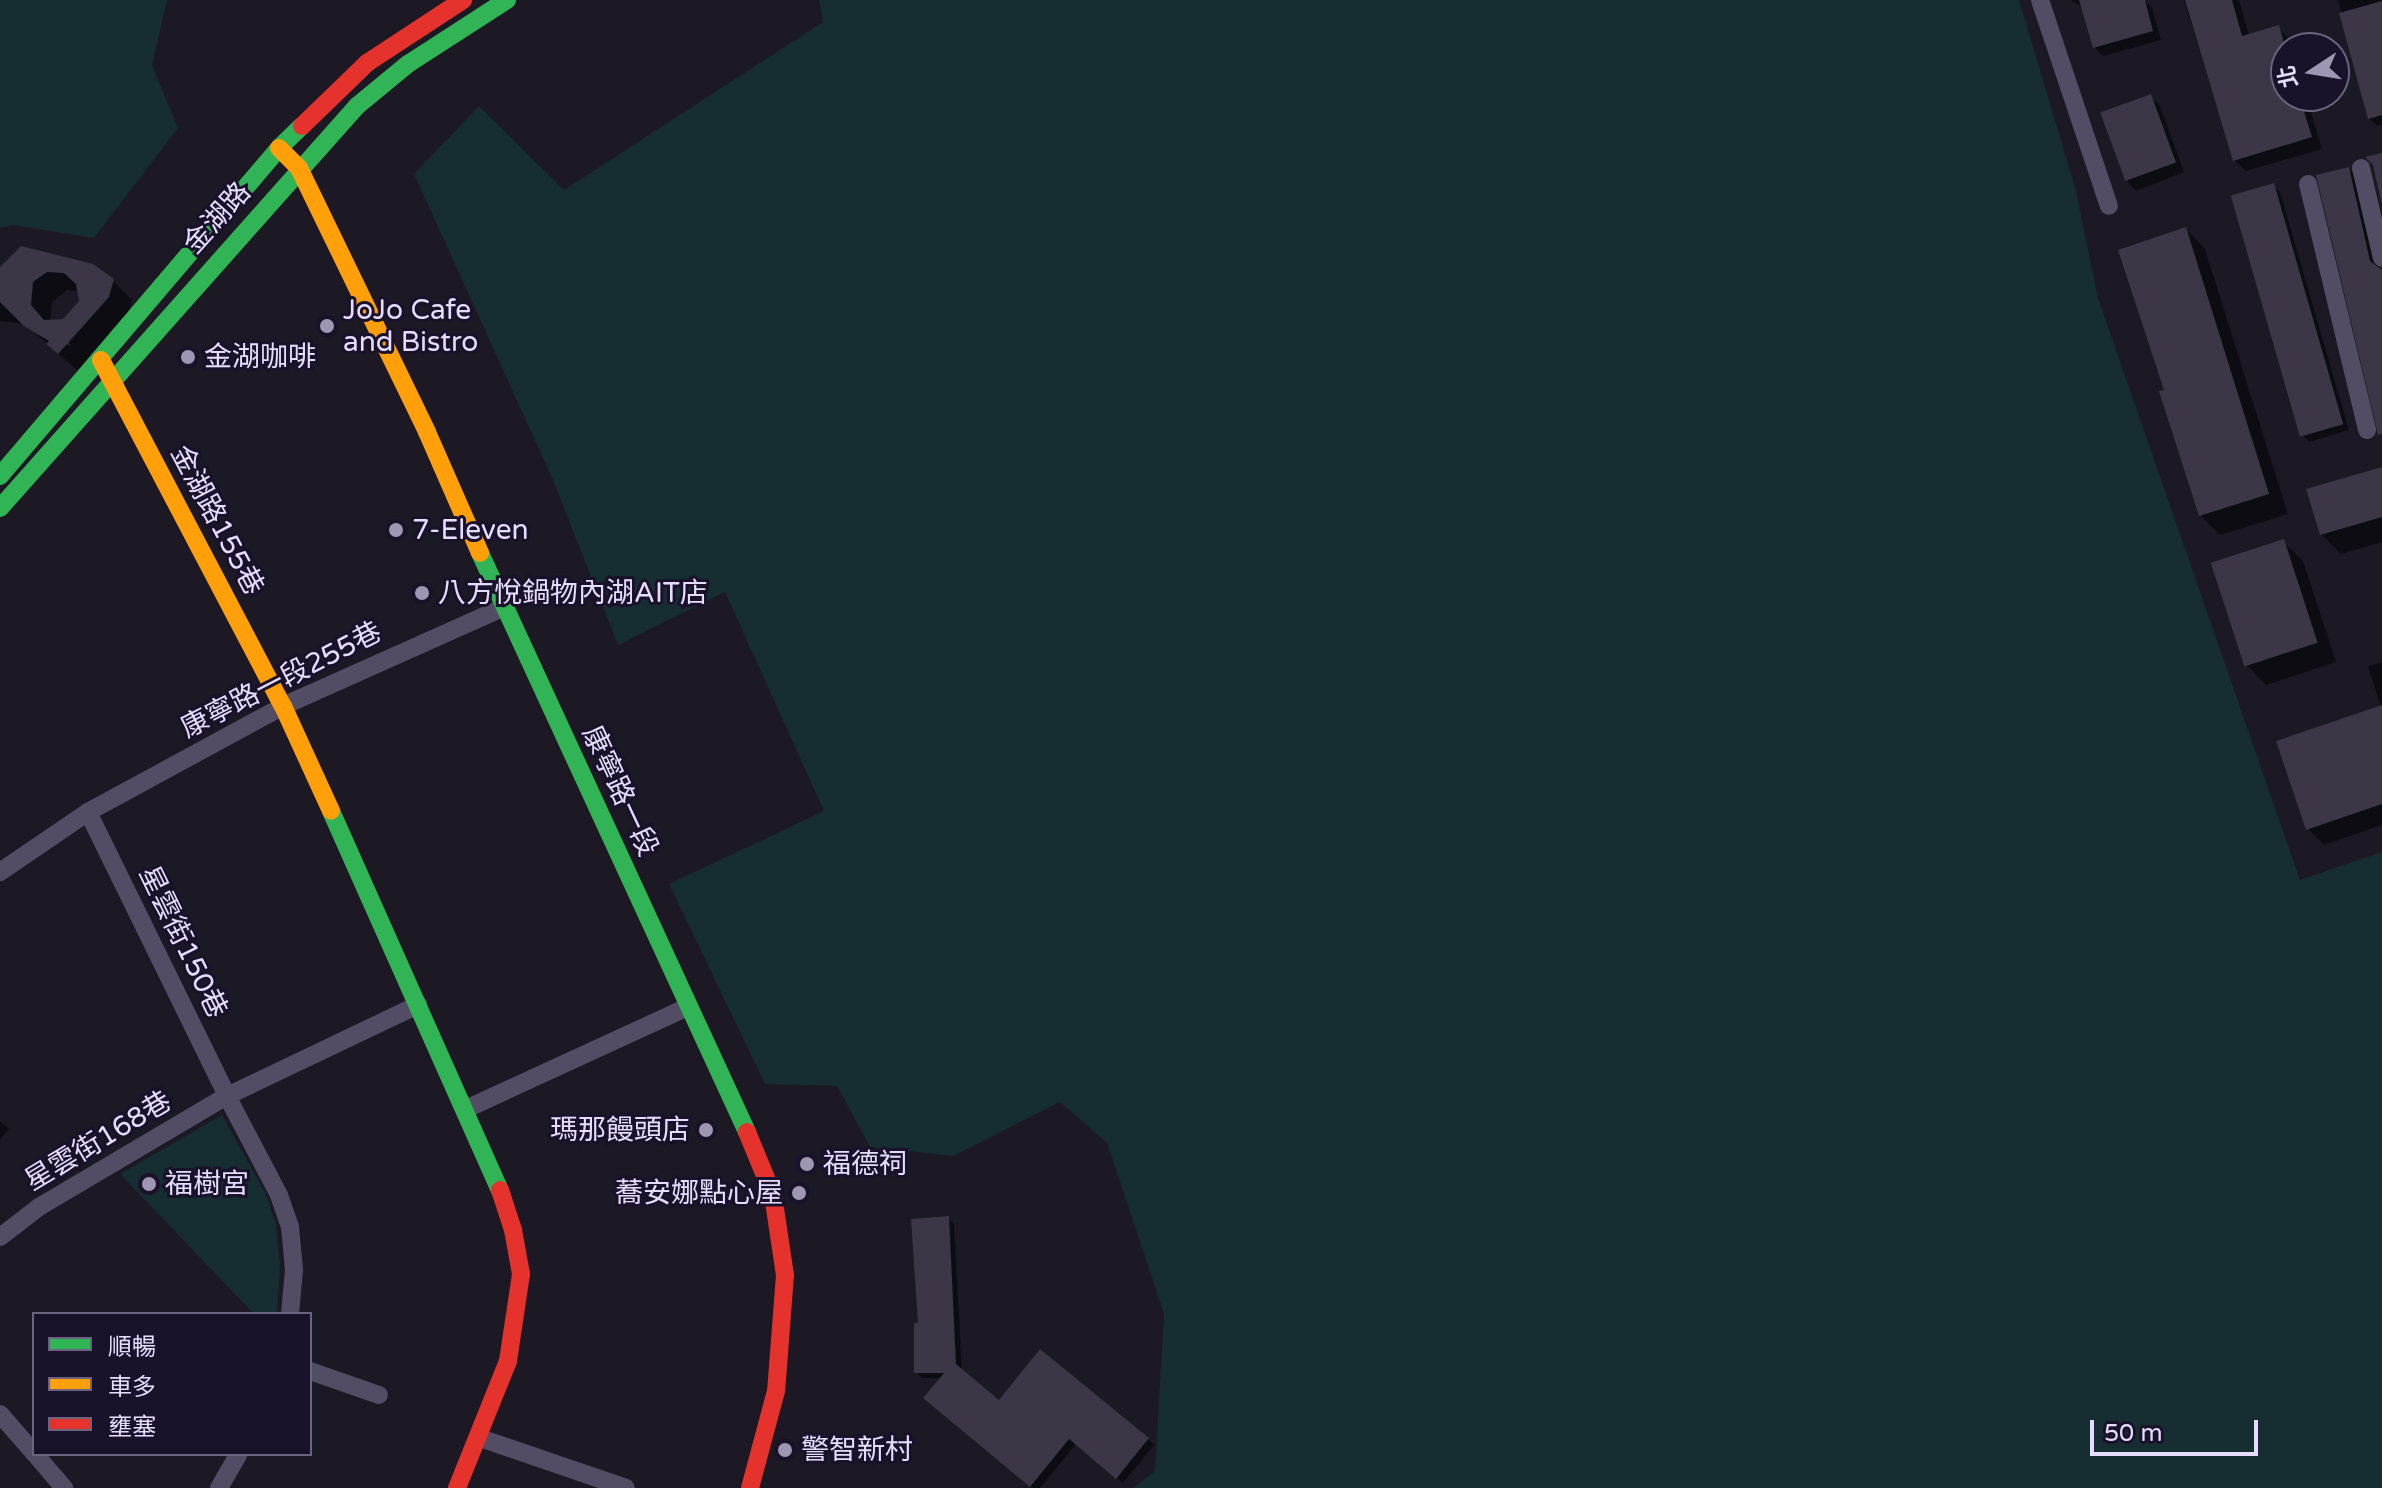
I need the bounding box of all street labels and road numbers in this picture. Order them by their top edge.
street label: 金湖路 [176,176,258,260]
street label: 金湖路155巷 [163,439,271,601]
street label: 康寧路一段255巷 [175,615,387,745]
street label: 康寧路一段 [575,720,665,862]
street label: 星雲街150巷 [132,861,234,1023]
street label: 星雲街168巷 [19,1084,177,1198]

